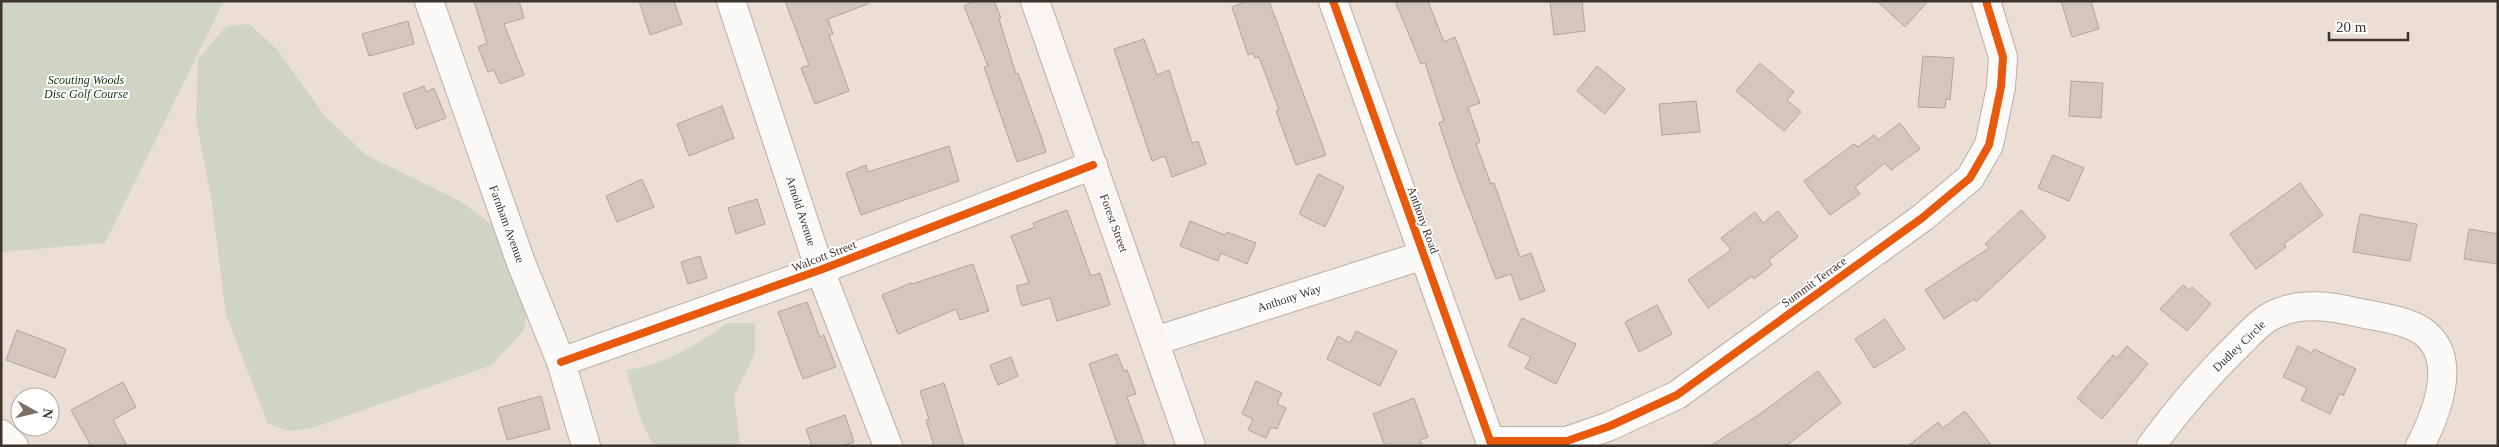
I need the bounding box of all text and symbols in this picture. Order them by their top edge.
scale bar [2329,10,2408,42]
text: 20 m [2336,19,2367,35]
park label: Scouting Woods Disc Golf Course [43,73,129,101]
street label: Arnold Avenue [783,174,819,248]
street label: Farnham Avenue [486,183,528,265]
street label: Anthony Road [1404,185,1442,255]
street label: Forest Street [1097,192,1131,255]
street label: Walcott Street [790,237,859,275]
street label: Summit Terrace [1779,254,1849,310]
street label: Anthony Way [1255,281,1323,315]
street label: Dudley Circle [2210,317,2268,375]
north arrow [10,387,60,437]
text: N [39,408,56,420]

